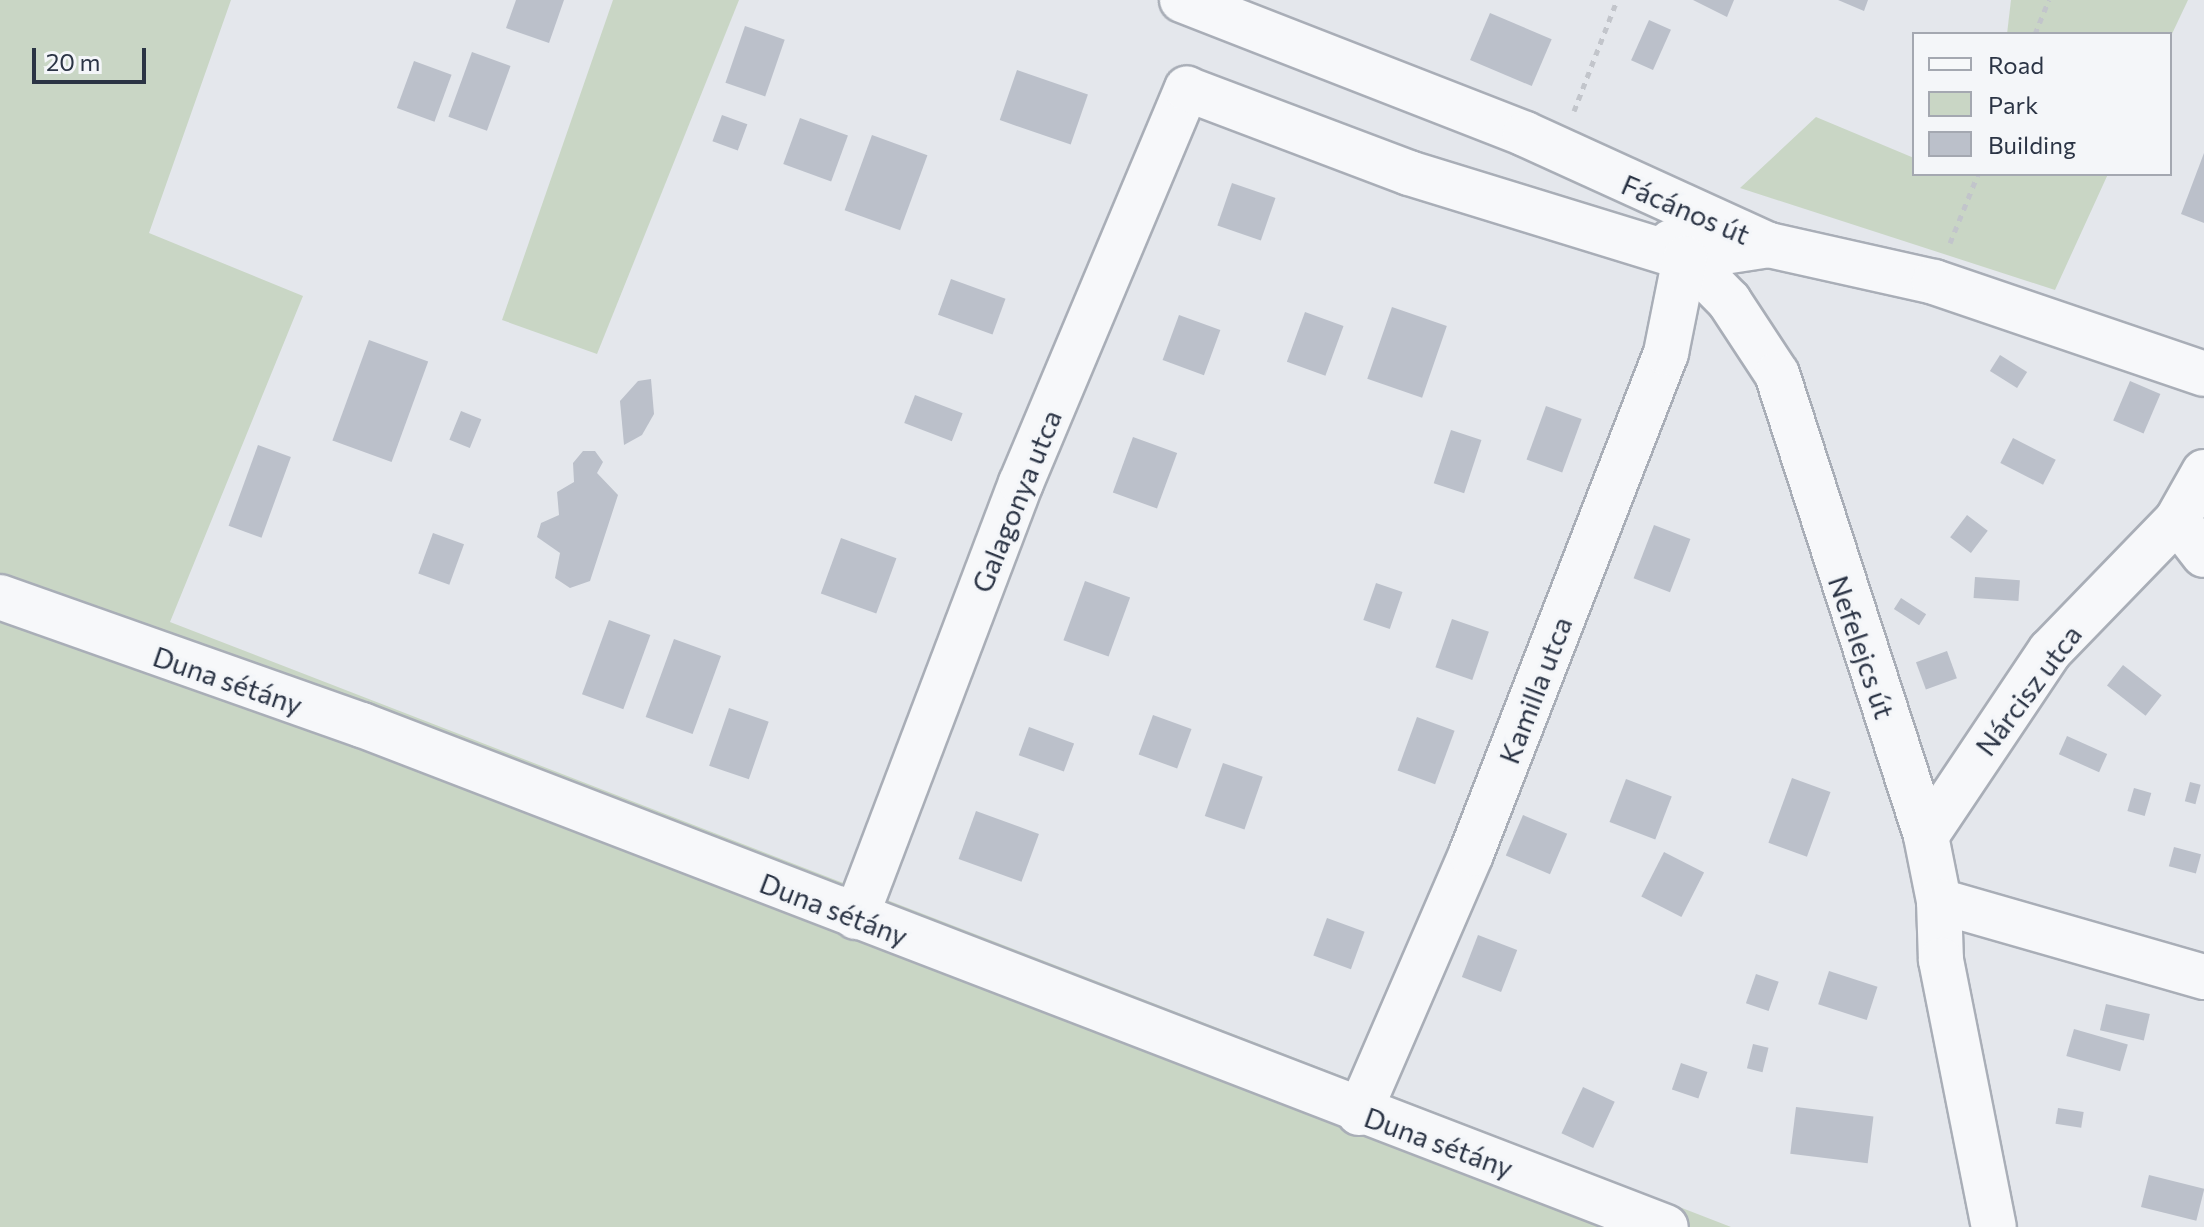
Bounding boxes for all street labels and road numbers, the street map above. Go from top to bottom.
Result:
street label: Fácános út [1617,167,1755,251]
street label: Galagonya utca [964,405,1068,597]
street label: Nefelejcs út [1822,571,1902,723]
street label: Kamilla utca [1492,612,1578,768]
street label: Nárcisz utca [1968,618,2088,762]
street label: Duna sétány [149,639,307,721]
street label: Duna sétány [755,865,913,953]
street label: Duna sétány [1360,1100,1518,1184]

